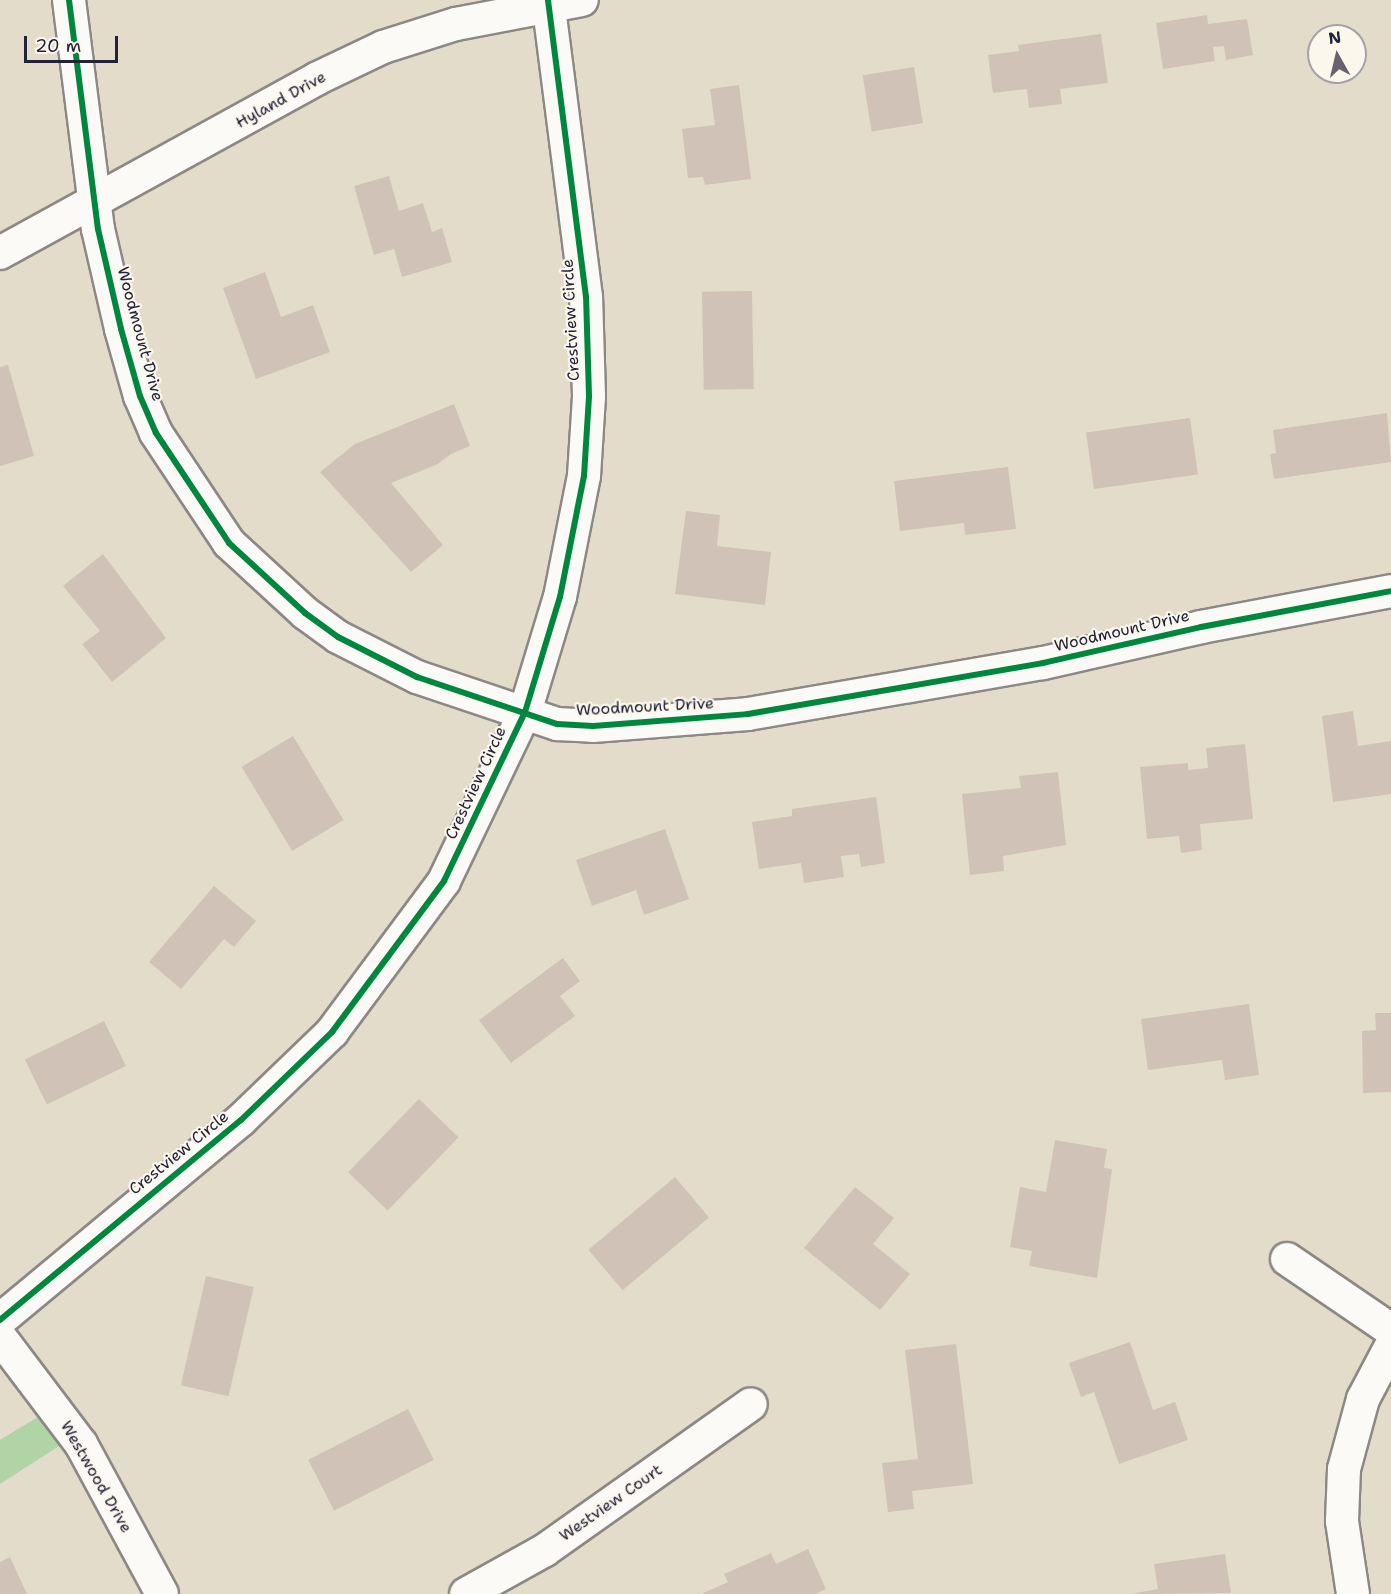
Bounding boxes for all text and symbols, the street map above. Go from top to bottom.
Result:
scale bar [27,24,122,62]
north arrow [1307,24,1367,84]
text: N [1327,26,1342,49]
text: 20 m [35,34,81,58]
street label: Hyland Drive [233,67,329,133]
street label: Crestview Circle [558,258,584,382]
street label: Woodmount Drive [113,265,167,403]
street label: Woodmount Drive [1053,606,1191,656]
street label: Woodmount Drive [576,694,714,720]
street label: Crestview Circle [441,724,511,842]
street label: Crestview Circle [125,1107,233,1199]
street label: Westwood Drive [56,1418,136,1536]
street label: Westview Court [556,1460,666,1546]

